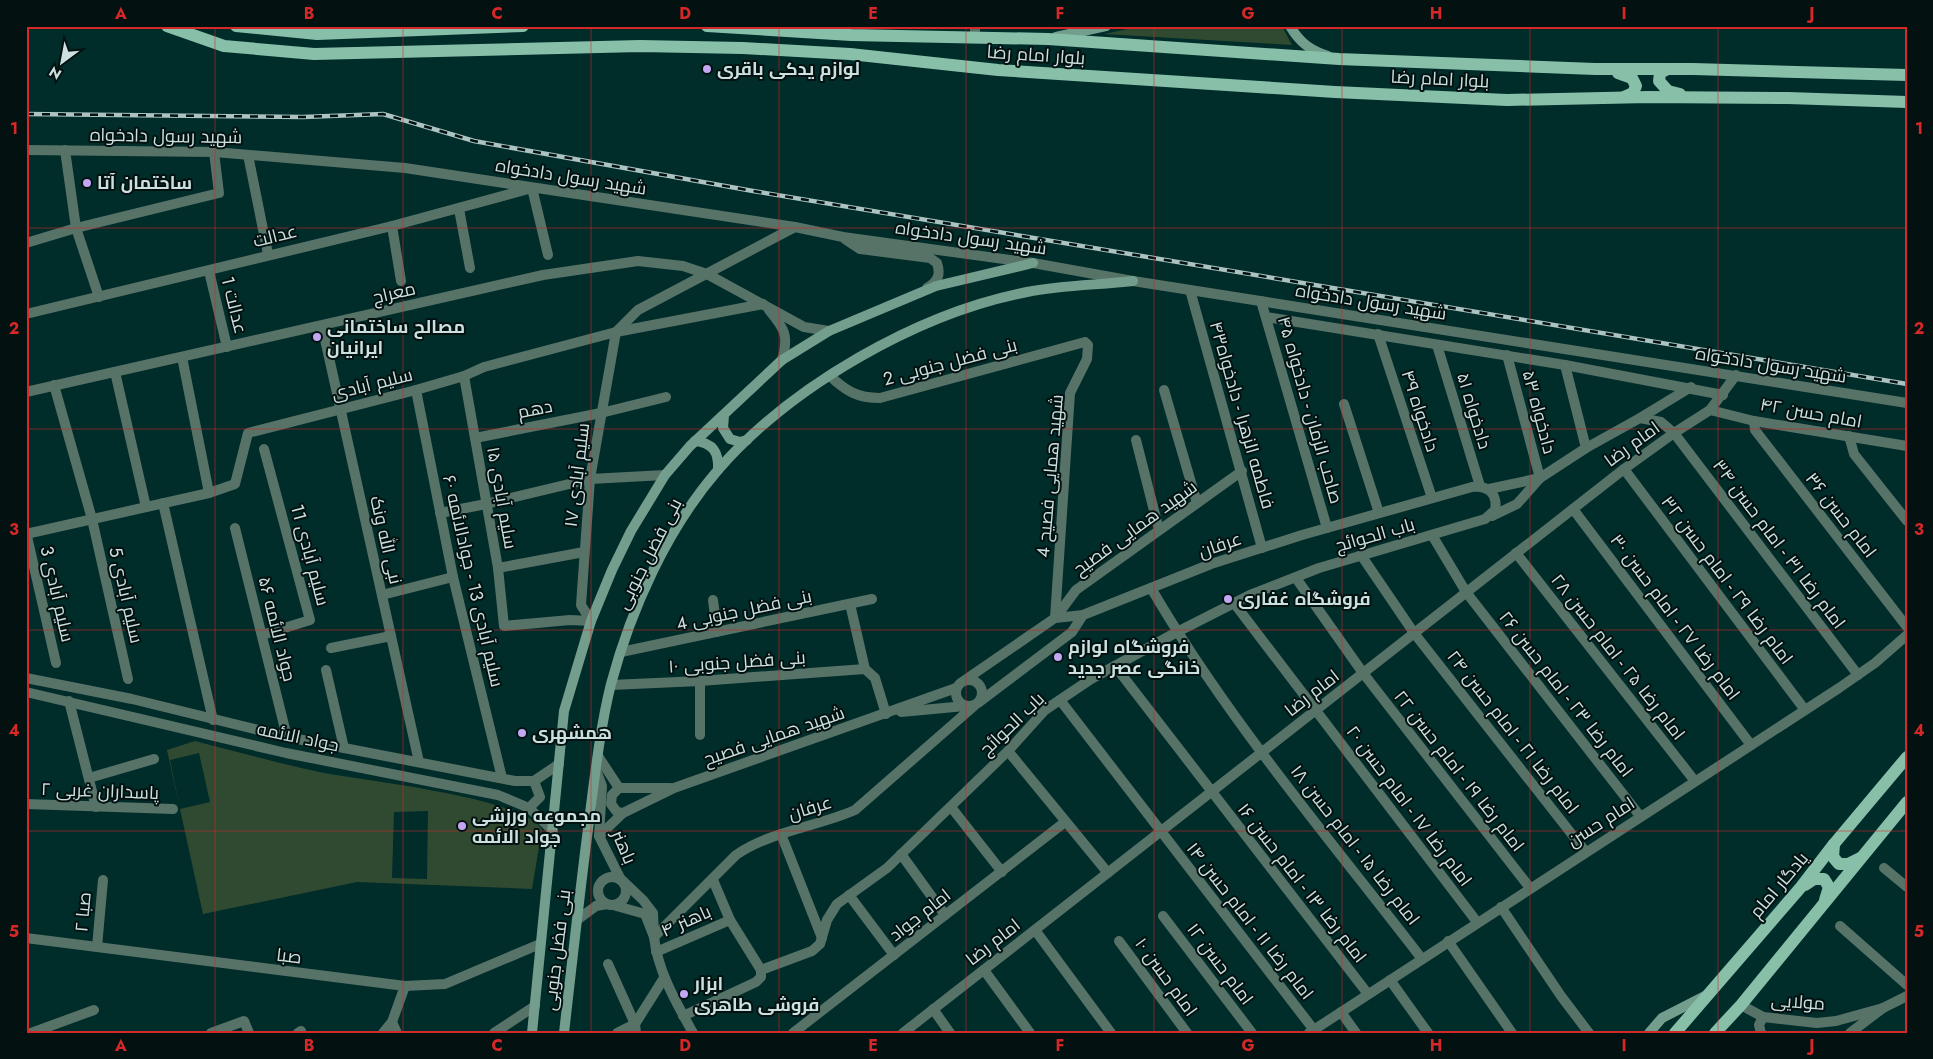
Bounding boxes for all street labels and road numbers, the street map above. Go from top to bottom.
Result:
street label: بلوار امام رضا [986,39,1086,71]
street label: بلوار امام رضا [1390,63,1490,95]
street label: شهید رسول دادخواه [90,122,242,150]
street label: شهید رسول دادخواه [494,152,648,202]
street label: شهید رسول دادخواه [894,215,1048,261]
street label: عدالت [250,218,300,254]
street label: عدالت 1 [214,274,254,336]
street label: معراج [370,275,418,311]
street label: شهید رسول دادخواه [1294,277,1448,327]
street label: صاحب الزمان - دادخواه ۴۵ [1271,313,1349,507]
street label: فاطمه الزهرا - دادخواه۴۳ [1203,318,1281,512]
street label: بنی فضل جنوبی 2 [880,332,1020,392]
street label: شهید رسول دادخواه [1694,340,1848,390]
street label: سلیم آبادی [329,361,415,407]
street label: دادخواه ۴۹ [1395,367,1445,455]
street label: دادخواه ۵۳ [1515,367,1563,457]
street label: دادخواه ۵۱ [1450,370,1498,452]
street label: امام حسن ۴۲ [1758,391,1864,435]
street label: دهم [515,393,555,425]
street label: شهید همایی فصیح 4 [1030,393,1070,559]
street label: امام رضا [1599,415,1665,473]
street label: سلیم آبادی ۱۷ [558,421,596,529]
street label: سلیم آبادی ۱۵ [480,445,524,551]
street label: امام رضا ۳۱ - امام حسن ۳۴ [1706,454,1852,634]
street label: امام حسن ۳۶ [1799,467,1883,563]
street label: سلیم آبادی 13 - جوادالائمه ۶۰ [436,472,510,690]
street label: شهید همایی فصیح [1068,474,1202,582]
street label: امام رضا ۲۹ - امام حسن ۳۲ [1655,490,1799,670]
street label: نبی الله ونک [363,493,409,587]
street label: بنی فضل جنوبی [610,494,688,614]
street label: سلیم آبادی 11 [284,501,336,609]
street label: باب الحوائج [1332,511,1418,559]
street label: عرفان [1195,525,1245,565]
street label: امام رضا ۲۷ - امام حسن ۳۰ [1604,528,1746,706]
street label: سلیم آبادی 3 [33,543,81,645]
street label: سلیم آبادی 5 [102,544,150,646]
street label: امام رضا ۲۵ - امام حسن ۲۸ [1545,568,1691,746]
street label: جواد الائمه ۵۶ [251,574,303,684]
street label: بنی فضل جنوبی 4 [674,583,814,637]
street label: امام رضا ۲۳ - امام حسن ۲۶ [1493,605,1639,783]
street label: بنی فضل جنوبی ۱۰ [667,644,807,680]
street label: امام رضا ۲۱ - امام حسن ۲۴ [1441,645,1585,819]
street label: امام رضا [1279,663,1345,723]
street label: امام رضا ۱۹ - امام حسن ۲۲ [1388,685,1530,857]
street label: باب الحوائج [974,686,1050,762]
street label: شهید همایی فصیح [700,700,848,772]
street label: جواد الائمه [255,716,341,758]
street label: امام رضا ۱۷ - امام حسن ۲۰ [1340,720,1478,892]
street label: امام رضا ۱۵ - امام حسن ۱۸ [1284,759,1426,931]
street label: پاسداران غربی ۲ [41,776,160,806]
street label: عرفان [785,789,835,827]
street label: امام حسن [1562,790,1640,854]
street label: امام رضا ۱۳ - امام حسن ۱۶ [1231,798,1373,968]
street label: باهنر [605,825,643,868]
street label: امام رضا ۱۱ - امام حسن ۱۴ [1180,837,1320,1005]
street label: یادگار امام [1744,846,1815,924]
street label: امام جواد [884,882,956,948]
street label: بنی فضل جنوبی [537,888,577,1012]
street label: صبا ۲ [68,891,98,933]
street label: باهنر ۴ [657,898,715,944]
street label: امام رضا [960,912,1026,972]
street label: امام حسن ۱۲ [1181,918,1259,1010]
street label: امام حسن ۱۰ [1129,932,1203,1022]
street label: صبا [275,942,303,970]
street label: مولایی [1770,987,1826,1017]

